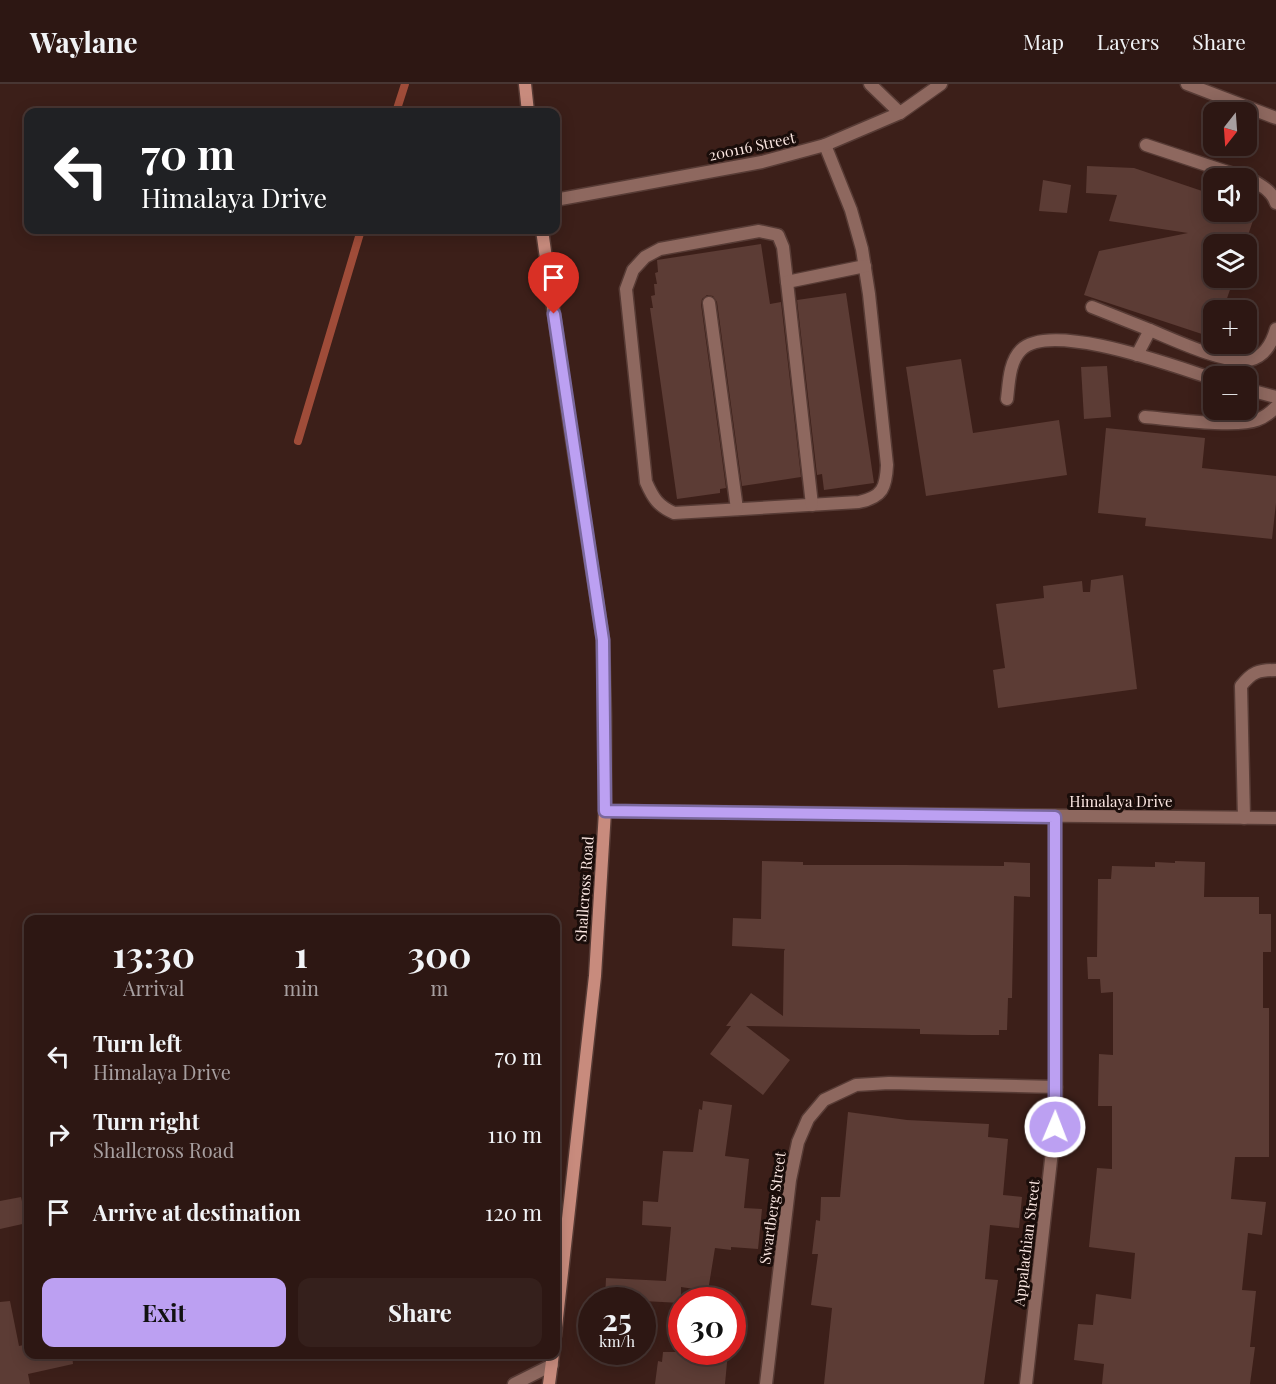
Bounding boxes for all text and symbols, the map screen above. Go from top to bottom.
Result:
text: Waylane [30,23,138,60]
text: Map [1023,27,1064,55]
text: Layers [1097,27,1159,55]
text: Share [1192,27,1246,55]
north arrow [1203,102,1257,156]
map controls [1203,102,1257,420]
text: 70 m [141,125,235,181]
street label: 200116 Street [707,127,798,165]
icon: left [42,132,120,210]
button: sound [1203,168,1257,222]
text: Himalaya Drive [141,179,327,215]
button: layers [1203,234,1257,288]
pin [528,252,579,314]
icon: arrive [537,261,570,294]
button: + [1203,300,1257,354]
button: − [1203,366,1257,420]
street label: Himalaya Drive [1069,791,1173,811]
street label: Shallcross Road [570,835,598,942]
text: 13:30 [113,929,195,977]
text: 1 [294,929,308,977]
text: 300 [407,929,471,977]
text: Arrival [123,974,184,1001]
text: min [283,974,319,1001]
text: m [431,974,448,1001]
text: Turn left [93,1028,182,1058]
icon: left [42,1040,75,1073]
text: 70 m [495,1041,542,1071]
text: Himalaya Drive [93,1058,231,1085]
position arrow [1023,1095,1087,1159]
text: Turn right [93,1106,199,1136]
icon: right [42,1118,75,1151]
text: 110 m [488,1119,542,1149]
text: Shallcross Road [93,1136,234,1163]
street label: Swartberg Street [754,1150,790,1266]
street label: Appalachian Street [1008,1178,1044,1308]
icon: arrive [42,1196,75,1229]
text: Arrive at destination [93,1197,301,1227]
text: 120 m [485,1197,542,1227]
button: Exit [42,1278,286,1347]
button: Share [298,1278,542,1347]
speed limit sign: 30 [668,1287,746,1365]
text: 25 [602,1299,632,1339]
text: km/h [599,1331,635,1351]

